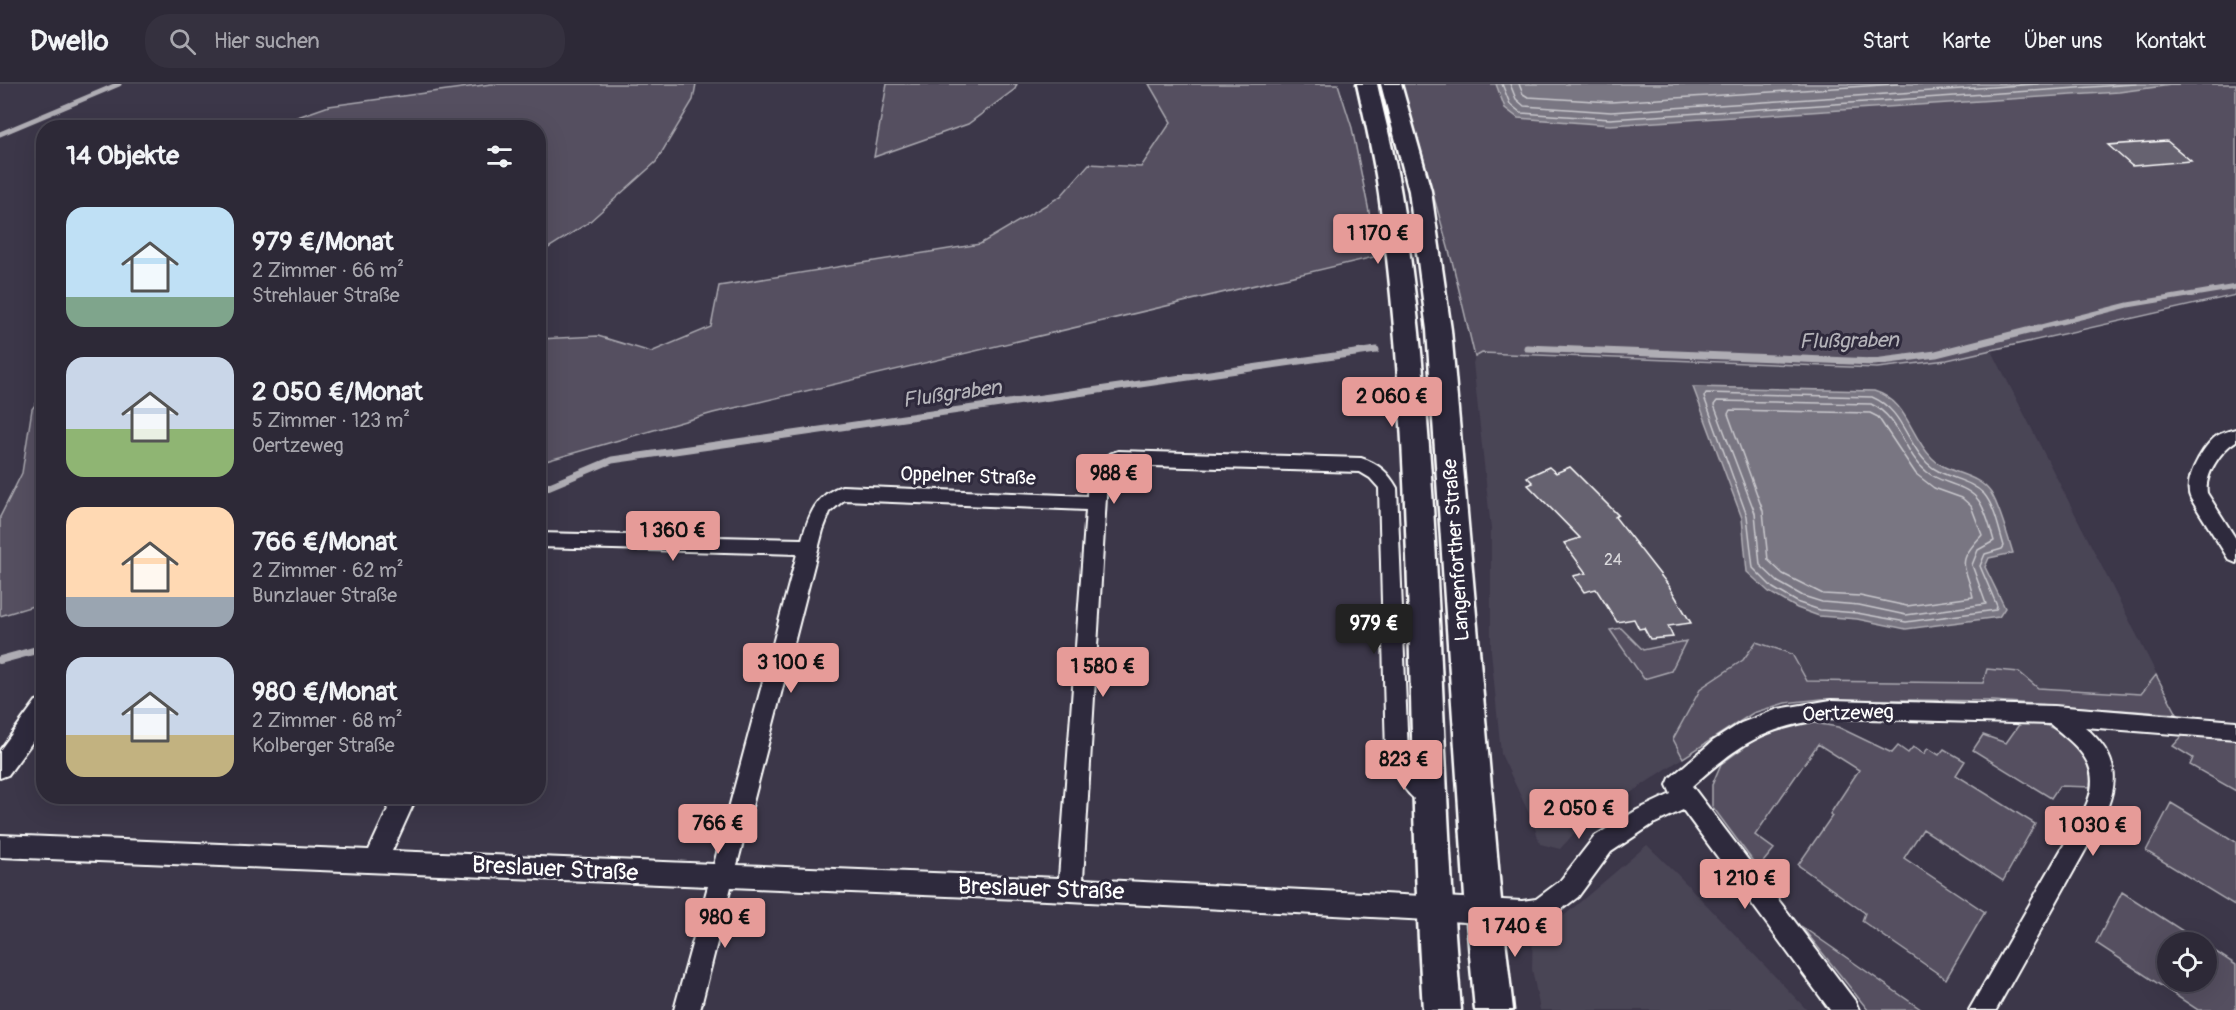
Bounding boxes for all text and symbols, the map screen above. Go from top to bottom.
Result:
search box [145,14,565,68]
text: Dwello [30,24,109,59]
icon: search [166,25,199,58]
text: Hier suchen [214,27,320,55]
text: Start [1863,28,1909,55]
text: Karte [1942,28,1991,55]
text: Über uns [2024,28,2102,55]
text: Kontakt [2135,28,2206,55]
text: 14 Objekte [66,140,179,172]
icon: filters [483,140,516,173]
pin: 1 170 € [1323,214,1433,265]
text: 1 170 € [1347,221,1409,246]
text: 979 €/Monat [252,226,394,258]
icon: home [114,231,186,303]
text: 2 Zimmer · 66 m² [252,258,404,283]
text: Strehlauer Straße [252,283,400,308]
water label: Flußgraben [1799,327,1900,355]
water label: Flußgraben [901,374,1004,414]
text: 2 050 €/Monat [252,376,423,408]
pin: 2 060 € [1337,377,1447,428]
icon: home [114,381,186,453]
text: 2 060 € [1356,384,1428,409]
text: 5 Zimmer · 123 m² [252,408,410,433]
text: Oertzeweg [252,433,343,458]
pin: 988 € [1072,454,1156,505]
street label: Langenforther Straße [1437,458,1475,642]
street label: Oppelner Straße [900,461,1036,491]
text: 988 € [1090,461,1138,486]
pin: 1 360 € [618,511,728,562]
text: 1 360 € [640,518,706,543]
text: 766 €/Monat [252,526,397,558]
icon: home [114,531,186,603]
house number: 24 [1604,550,1622,570]
text: 2 Zimmer · 62 m² [252,558,404,583]
text: Bunzlauer Straße [252,583,397,608]
pin: 979 € [1332,604,1416,655]
text: 979 € [1350,611,1398,636]
pin: 3 100 € [736,643,846,694]
pin: 1 580 € [1048,647,1158,698]
text: 3 100 € [757,650,825,675]
text: 1 580 € [1071,654,1135,679]
text: 980 €/Monat [252,676,397,708]
icon: home [114,681,186,753]
street label: Oertzeweg [1802,699,1894,727]
text: 2 Zimmer · 68 m² [252,708,403,733]
text: Kolberger Straße [252,733,395,758]
pin: 823 € [1362,740,1446,791]
text: 823 € [1379,747,1429,772]
pin: 2 050 € [1524,789,1634,840]
text: 2 050 € [1543,796,1615,821]
pin: 766 € [676,804,760,855]
pin: 1 030 € [2038,806,2148,857]
text: 766 € [692,811,744,836]
text: 1 030 € [2059,813,2127,838]
street label: Breslauer Straße [471,850,639,888]
pin: 1 210 € [1690,859,1800,910]
text: 1 210 € [1714,866,1776,891]
street label: Breslauer Straße [957,872,1125,906]
pin: 980 € [683,898,767,949]
text: 980 € [699,905,751,930]
pin: 1 740 € [1460,907,1570,958]
text: 1 740 € [1482,914,1548,939]
map controls [2157,932,2217,992]
button: locate [2157,932,2217,992]

